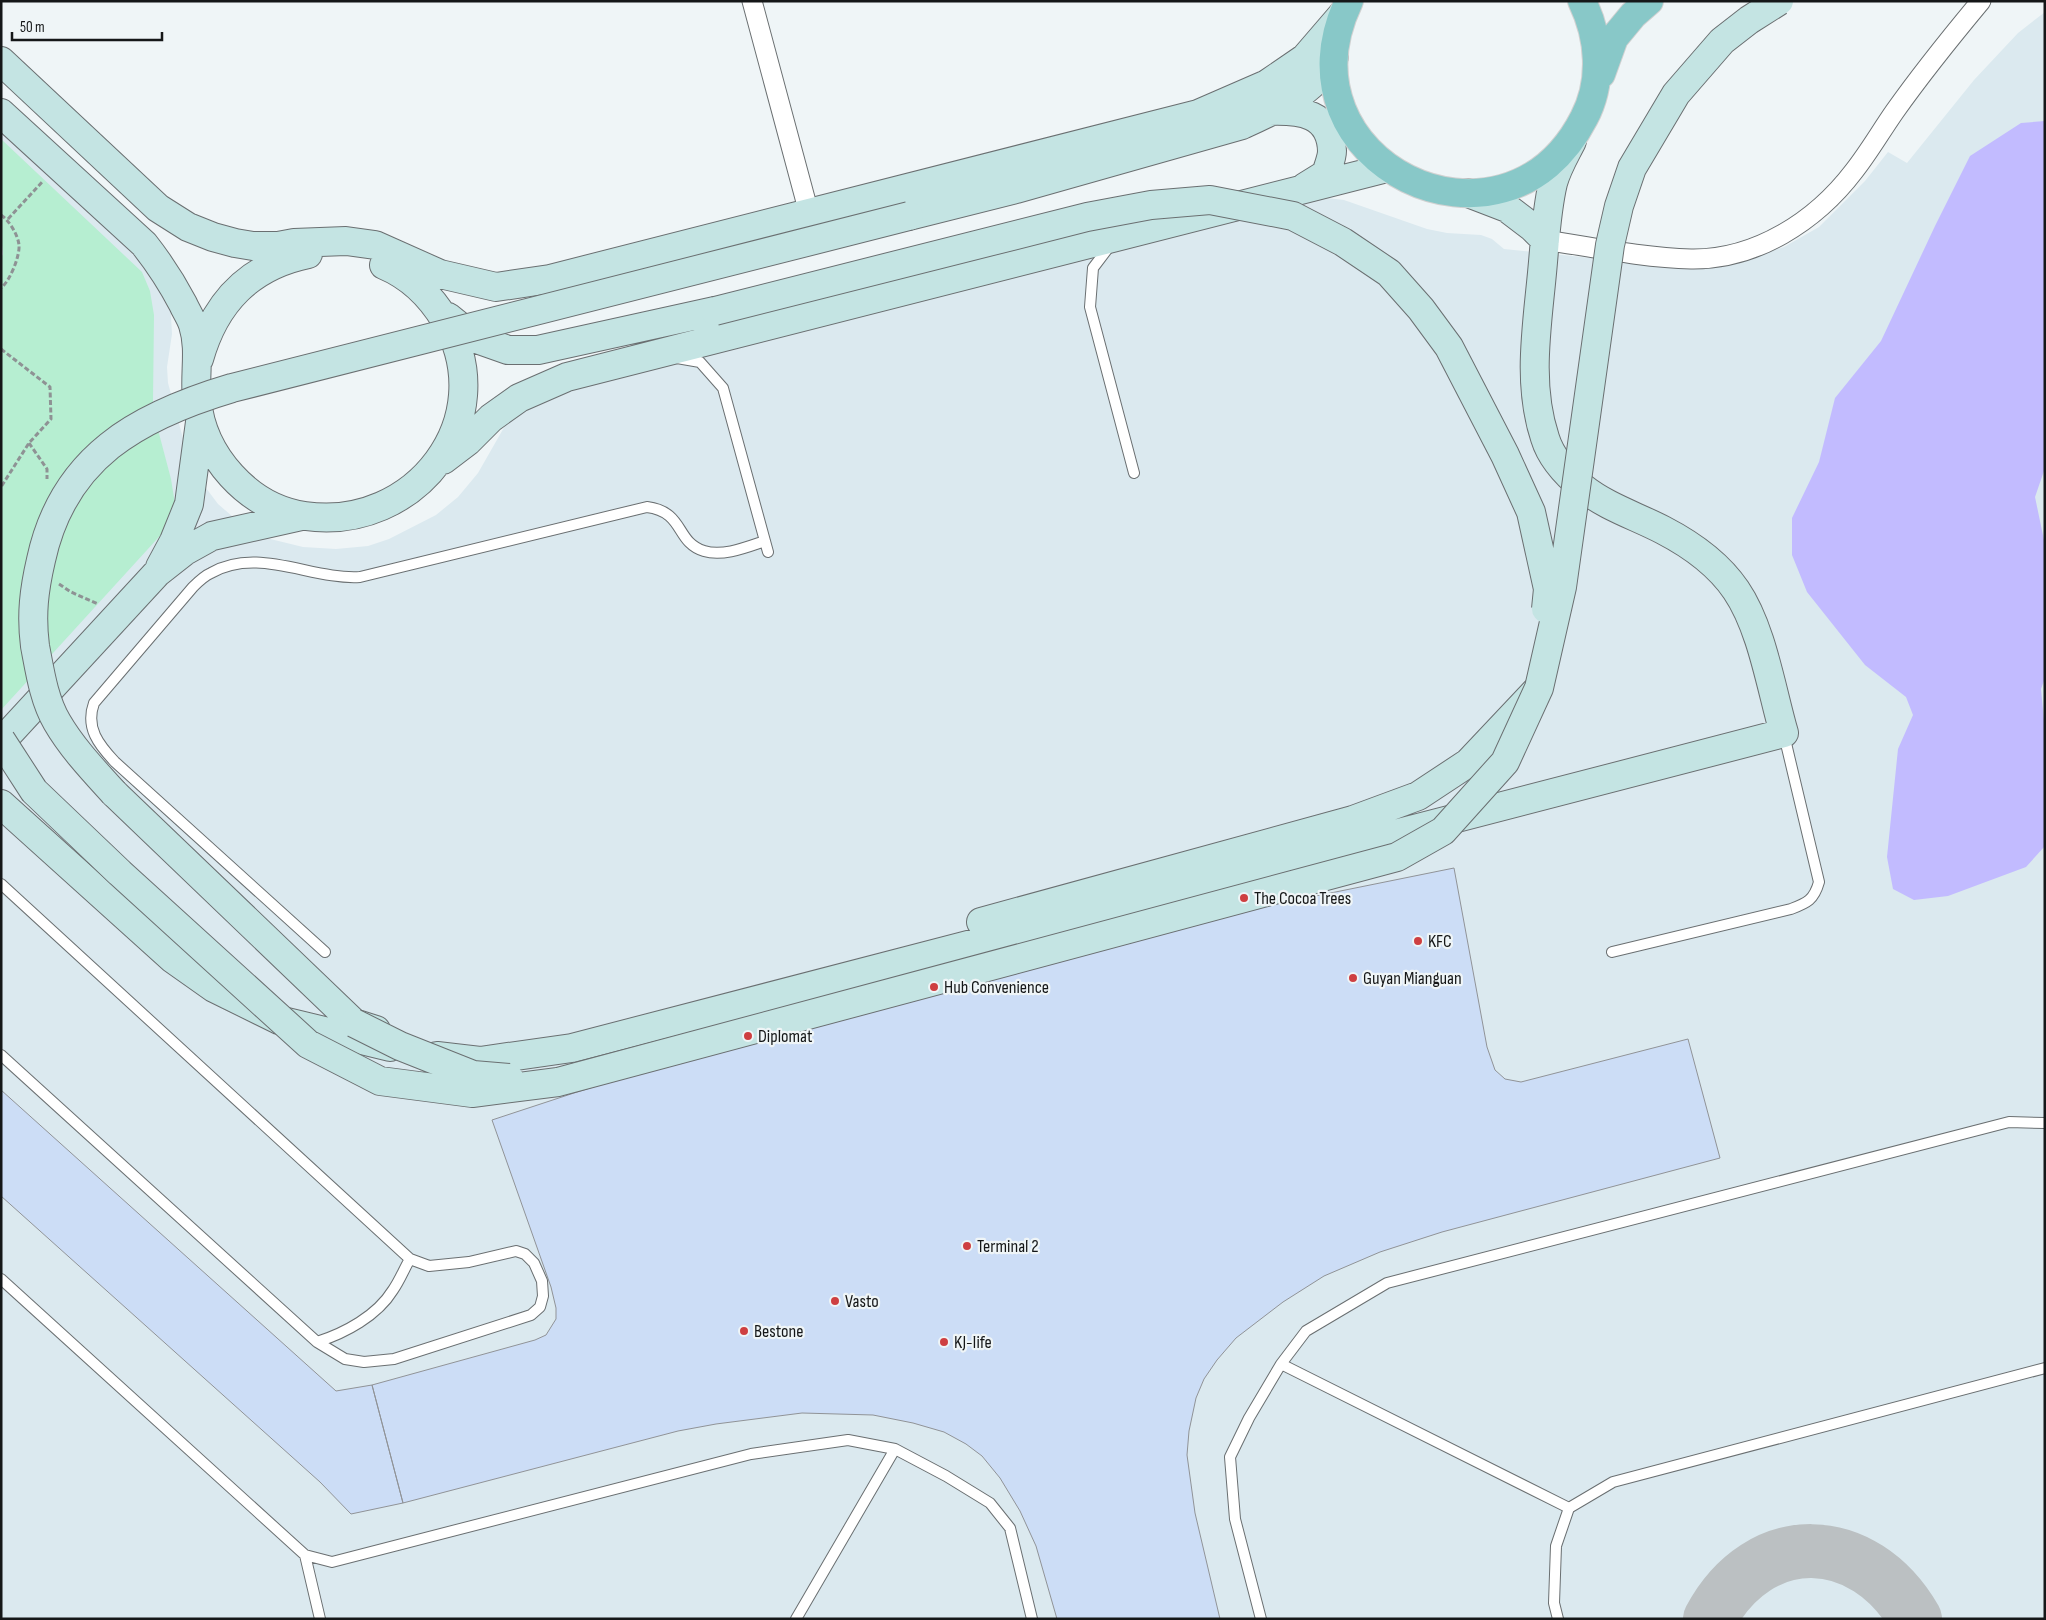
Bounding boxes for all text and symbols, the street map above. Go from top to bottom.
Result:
scale bar [12,10,162,42]
text: 50 m [20,18,45,37]
place label: The Cocoa Trees [1254,888,1351,909]
marker: The Cocoa Trees [1238,892,1250,904]
place label: KFC [1428,931,1452,952]
marker: KFC [1412,935,1424,947]
place label: Guyan Mianguan [1363,968,1462,989]
marker: Guyan Mianguan [1347,972,1359,984]
place label: Hub Convenience [944,977,1049,998]
marker: Hub Convenience [928,981,940,993]
place label: Diplomat [758,1026,813,1047]
marker: Diplomat [742,1030,754,1042]
place label: Terminal 2 [977,1236,1039,1257]
marker: Terminal 2 [961,1240,973,1252]
place label: Vasto [845,1291,879,1312]
marker: Vasto [829,1295,841,1307]
place label: Bestone [754,1321,803,1342]
marker: Bestone [738,1325,750,1337]
place label: KJ-life [954,1332,992,1353]
marker: KJ-life [938,1336,950,1348]

